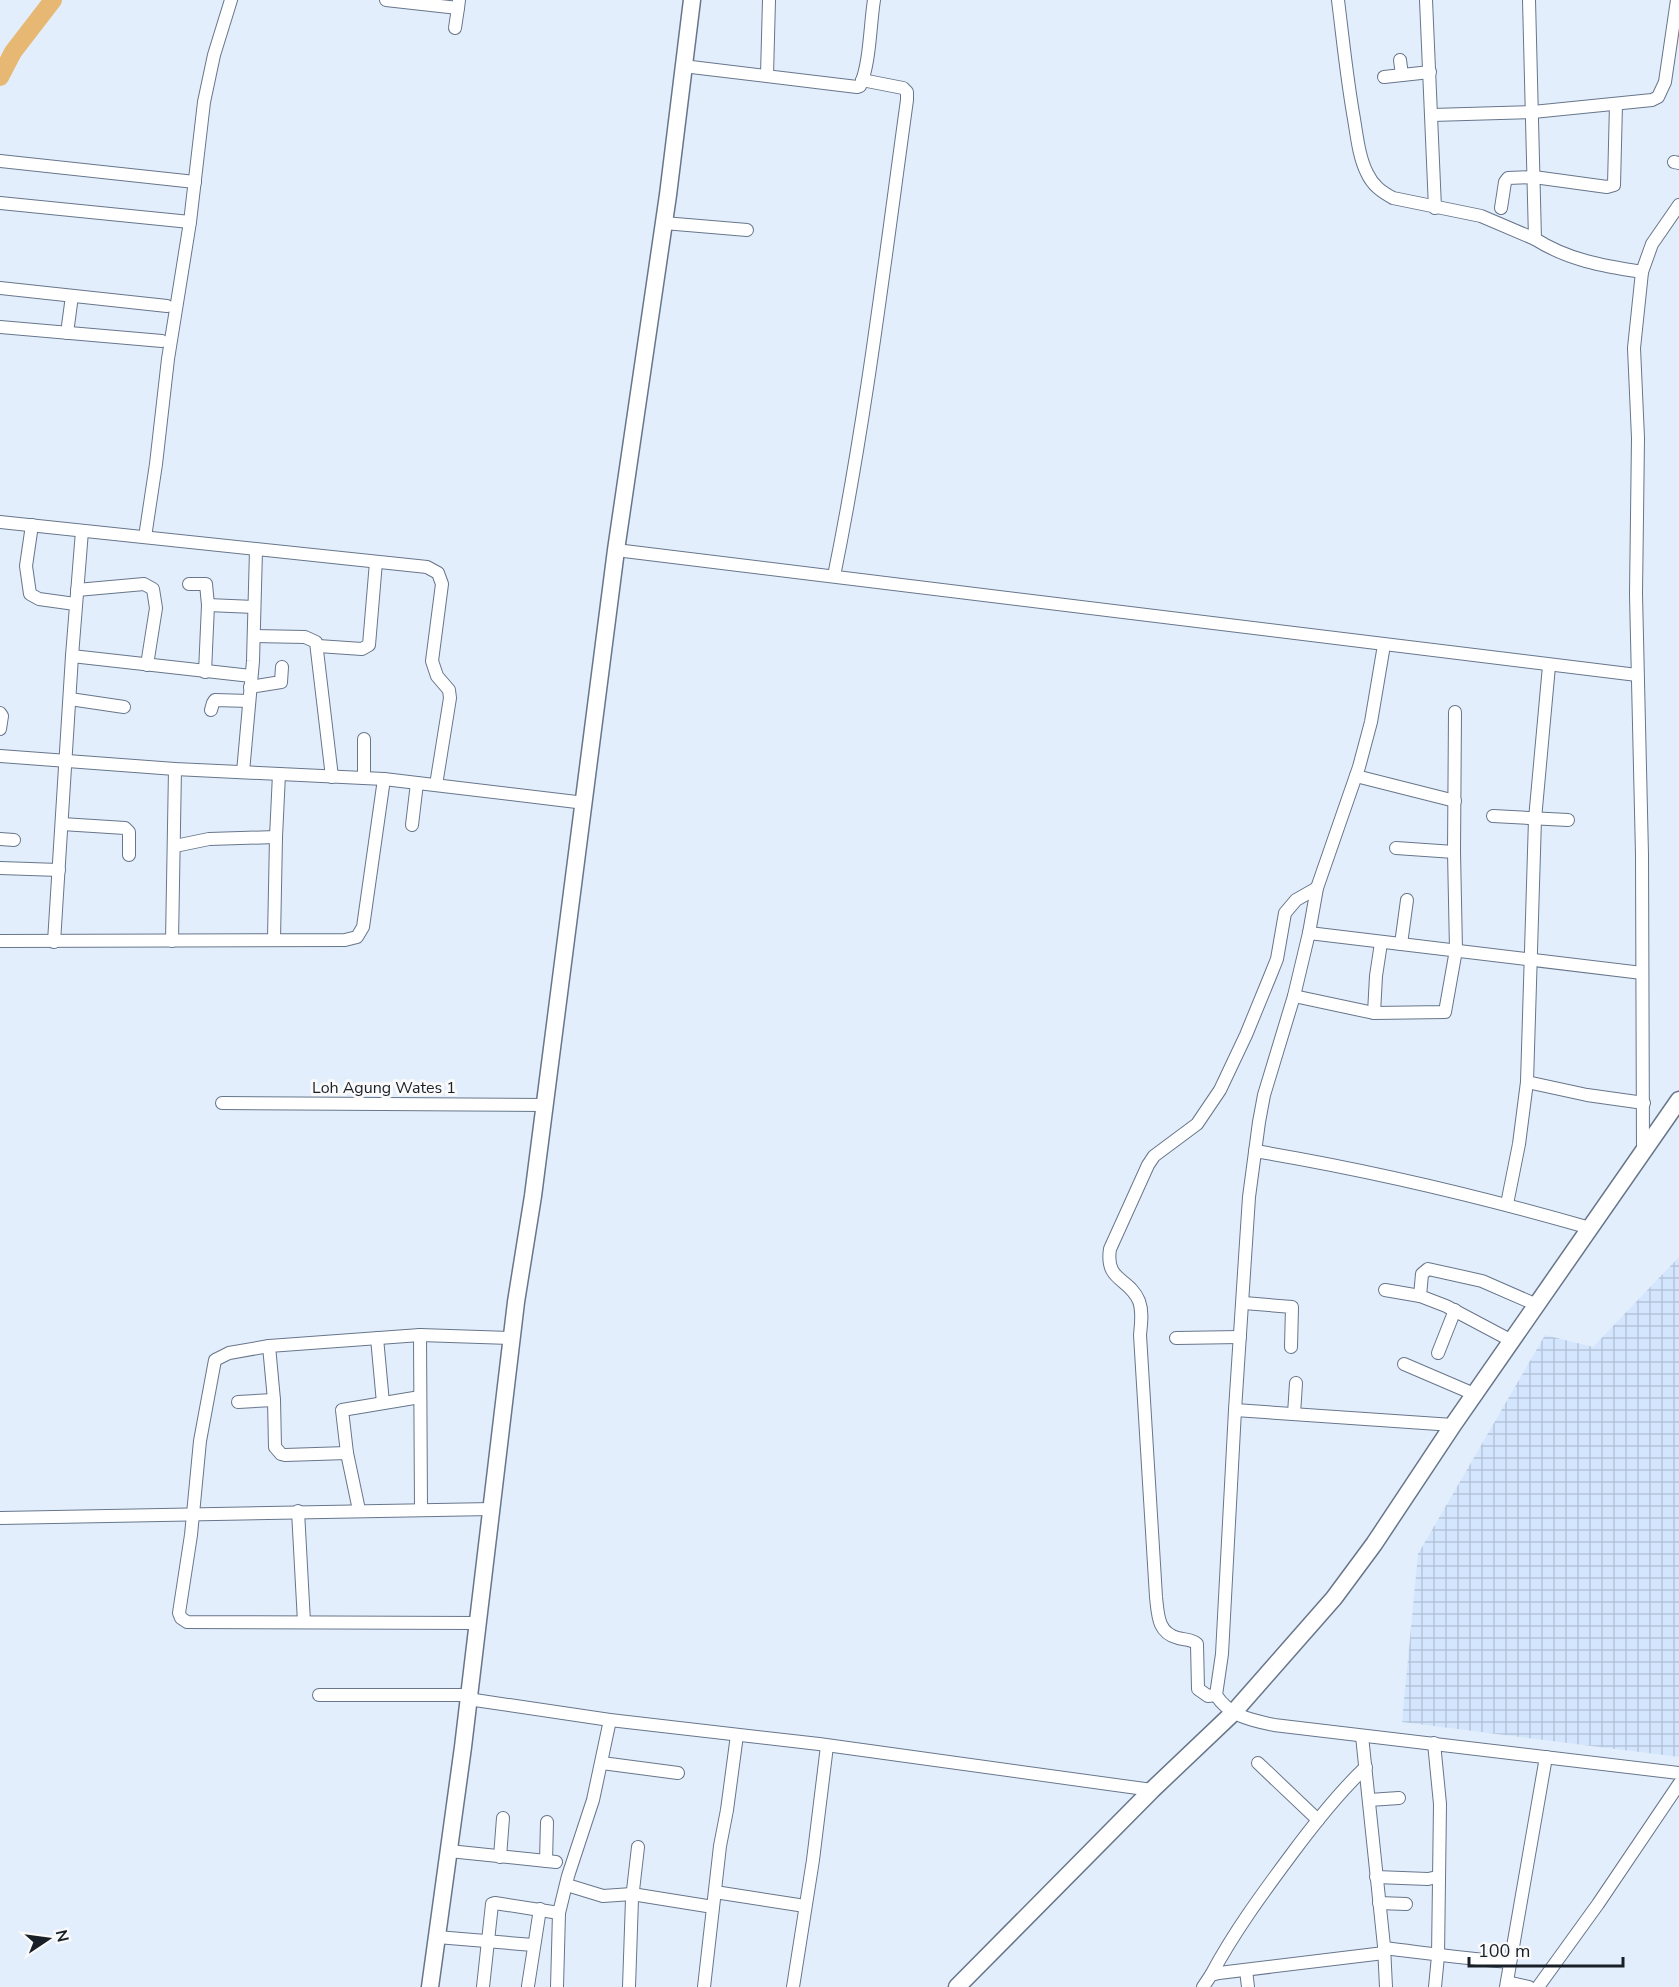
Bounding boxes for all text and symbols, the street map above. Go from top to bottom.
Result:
street label: Loh Agung Wates 1 [312,1077,456,1099]
north arrow [18,1909,78,1969]
text: N [50,1928,74,1944]
scale bar [1469,1930,1624,1968]
text: 100 m [1478,1939,1530,1963]

